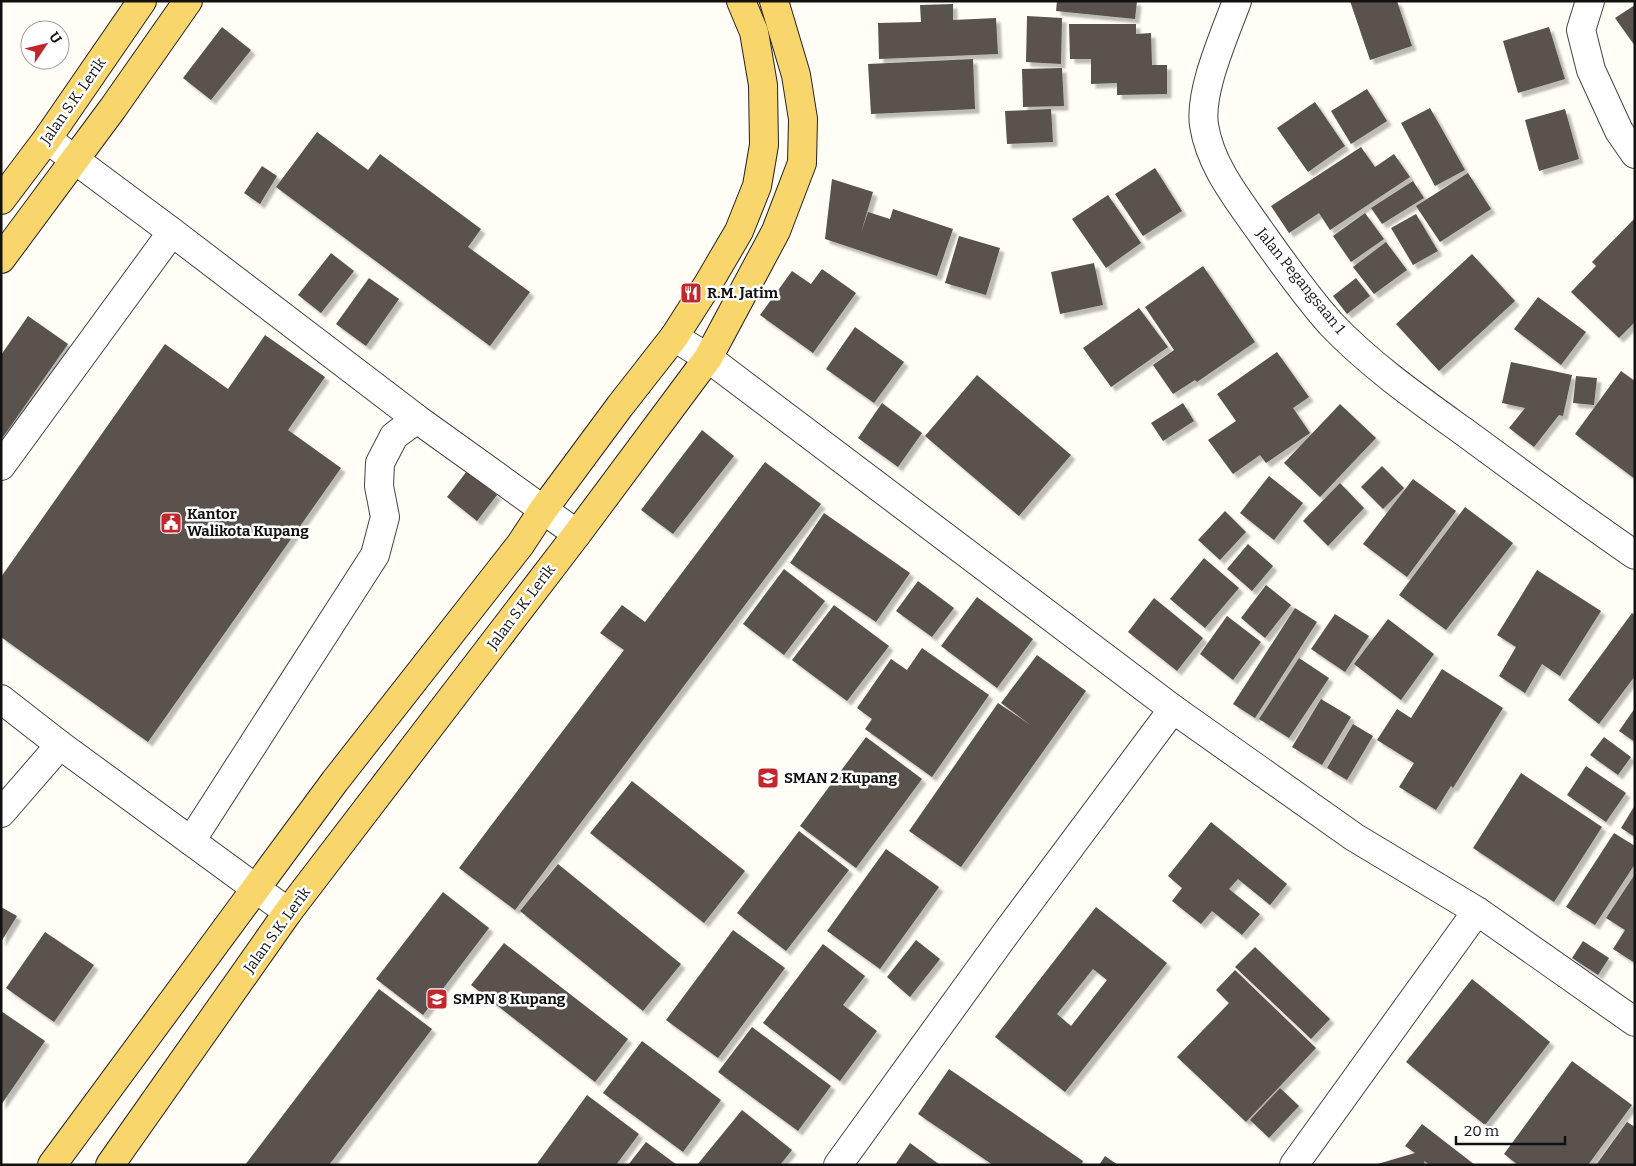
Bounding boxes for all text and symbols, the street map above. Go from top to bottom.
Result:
north arrow [20,20,70,70]
text: U [45,29,66,47]
street label: Jalan S.K. Lerik [36,54,110,149]
street label: Jalan Pegangsaan 1 [1252,224,1349,338]
restaurant icon: R.M. Jatim [679,281,703,305]
place label: R.M. Jatim [707,284,779,302]
place label: Kantor Walikota Kupang [187,505,309,540]
public building icon: Kantor Walikota Kupang [159,511,183,535]
street label: Jalan S.K. Lerik [483,561,559,654]
school or university icon: SMAN 2 Kupang [756,766,780,790]
place label: SMAN 2 Kupang [784,769,897,787]
street label: Jalan S.K. Lerik [239,883,314,977]
school or university icon: SMPN 8 Kupang [425,987,449,1011]
place label: SMPN 8 Kupang [453,990,566,1008]
scale bar [1456,1114,1565,1146]
text: 20 m [1464,1122,1500,1140]

